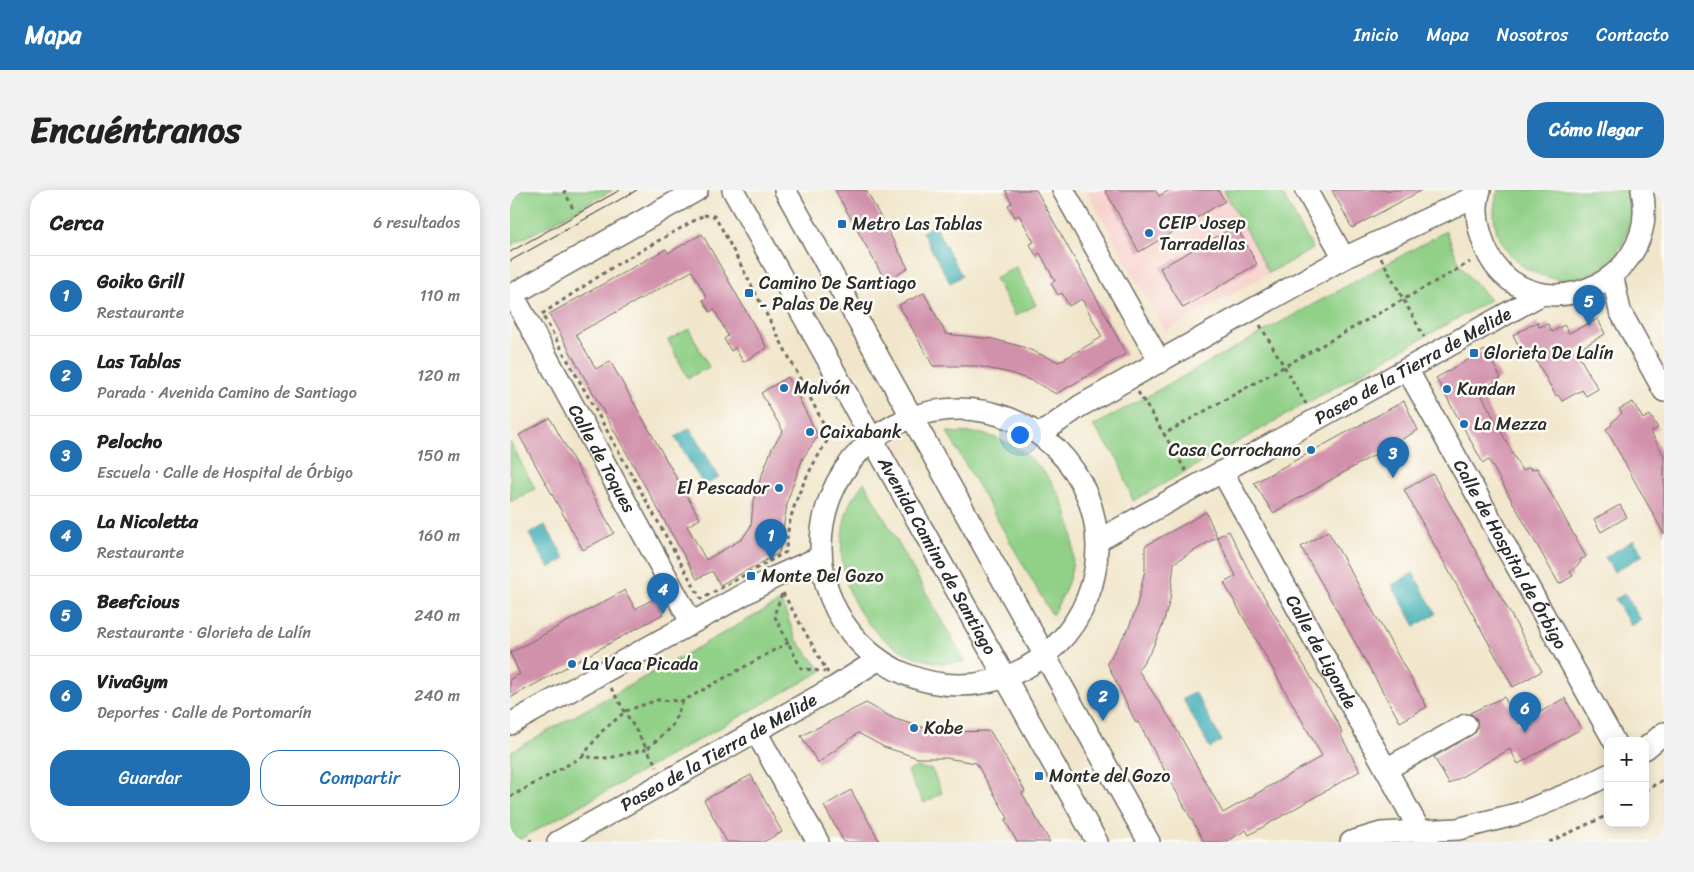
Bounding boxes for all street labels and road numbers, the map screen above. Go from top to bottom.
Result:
street label: Paseo de la Tierra de Melide [1308,298,1518,433]
street label: Calle de Toques [559,398,645,519]
street label: Avenida Camino de Santiago [868,450,1006,661]
street label: Calle de Hospital de Órbigo [1444,453,1576,655]
street label: Calle de Ligonde [1277,588,1366,715]
street label: Paseo de la Tierra de Melide [614,684,823,820]

